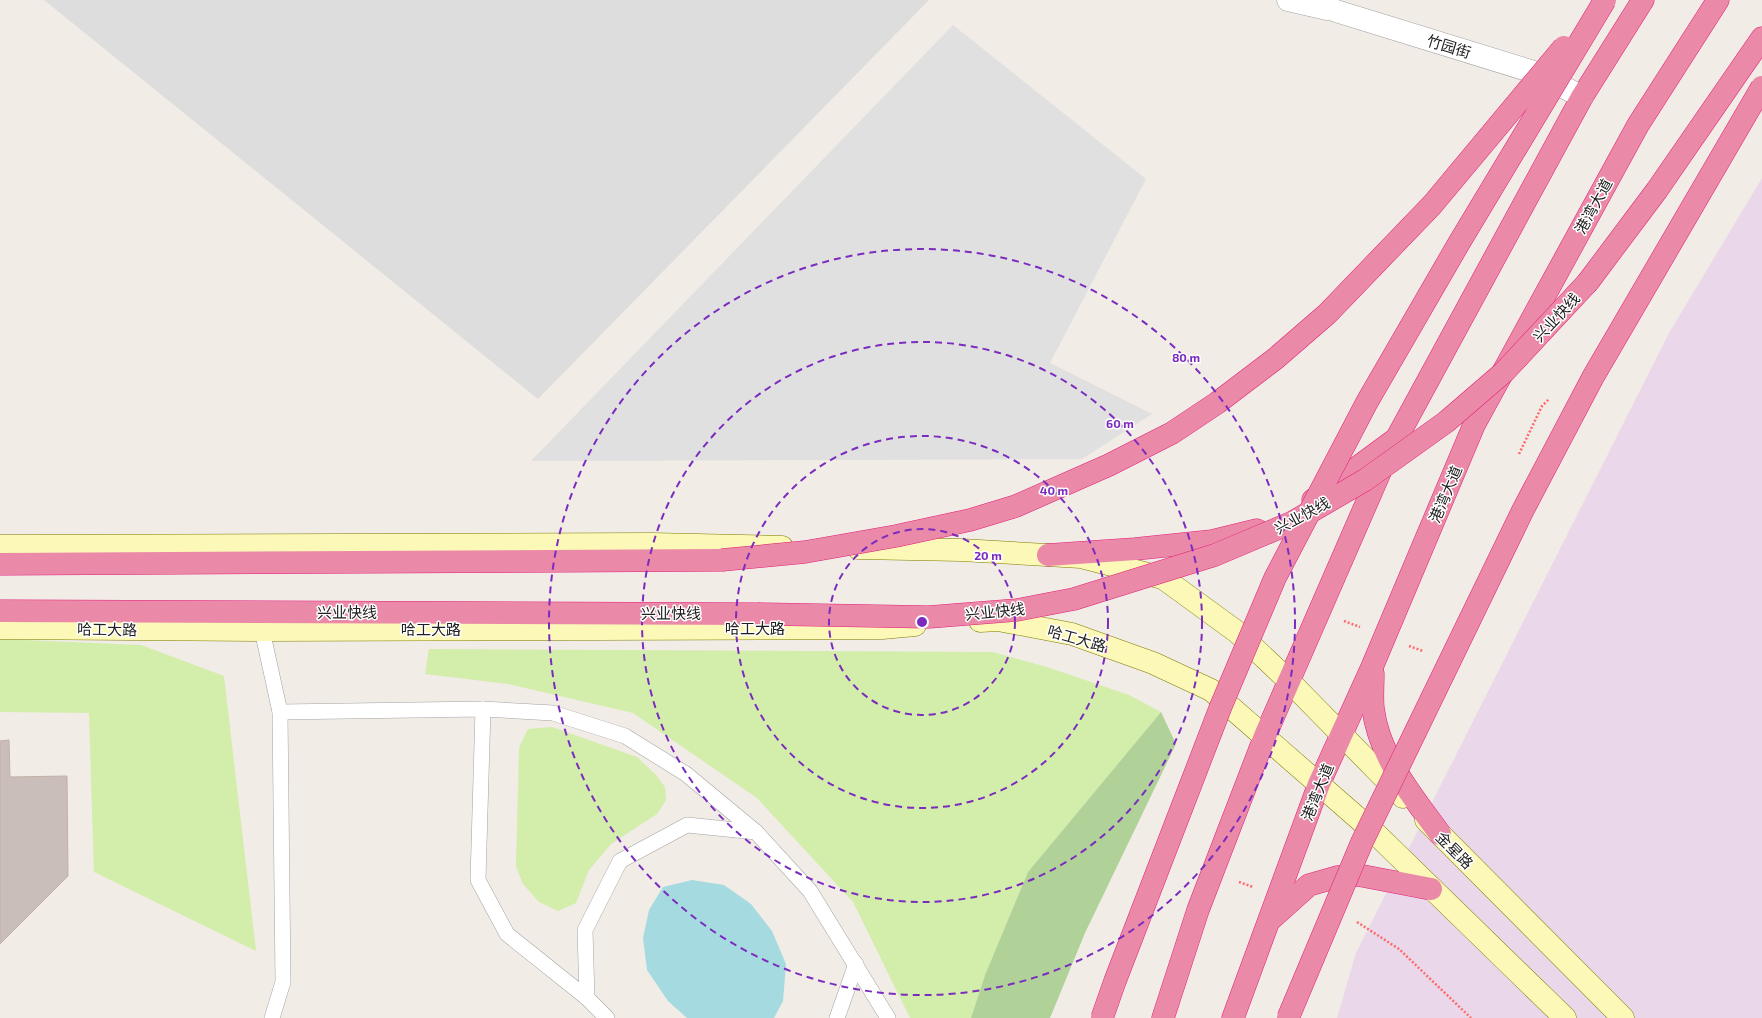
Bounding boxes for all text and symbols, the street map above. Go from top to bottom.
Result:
street label: 竹园街 [1425,31,1473,61]
street label: 港湾大道 [1571,175,1615,237]
street label: 兴业快线 [1529,289,1583,345]
text: 80 m [1172,350,1200,364]
text: 60 m [1106,416,1134,430]
street label: 港湾大道 [1425,463,1465,525]
text: 40 m [1040,483,1068,497]
street label: 兴业快线 [1271,493,1333,537]
text: 20 m [974,548,1002,562]
street label: 兴业快线 [964,599,1026,623]
street label: 兴业快线 [317,603,377,621]
street label: 兴业快线 [641,604,701,622]
centre of rings [915,615,929,629]
street label: 哈工大路 [77,619,137,639]
street label: 哈工大路 [725,619,785,637]
street label: 哈工大路 [401,620,461,638]
street label: 哈工大路 [1046,621,1108,655]
street label: 港湾大道 [1297,761,1337,823]
street label: 金星路 [1433,828,1477,872]

